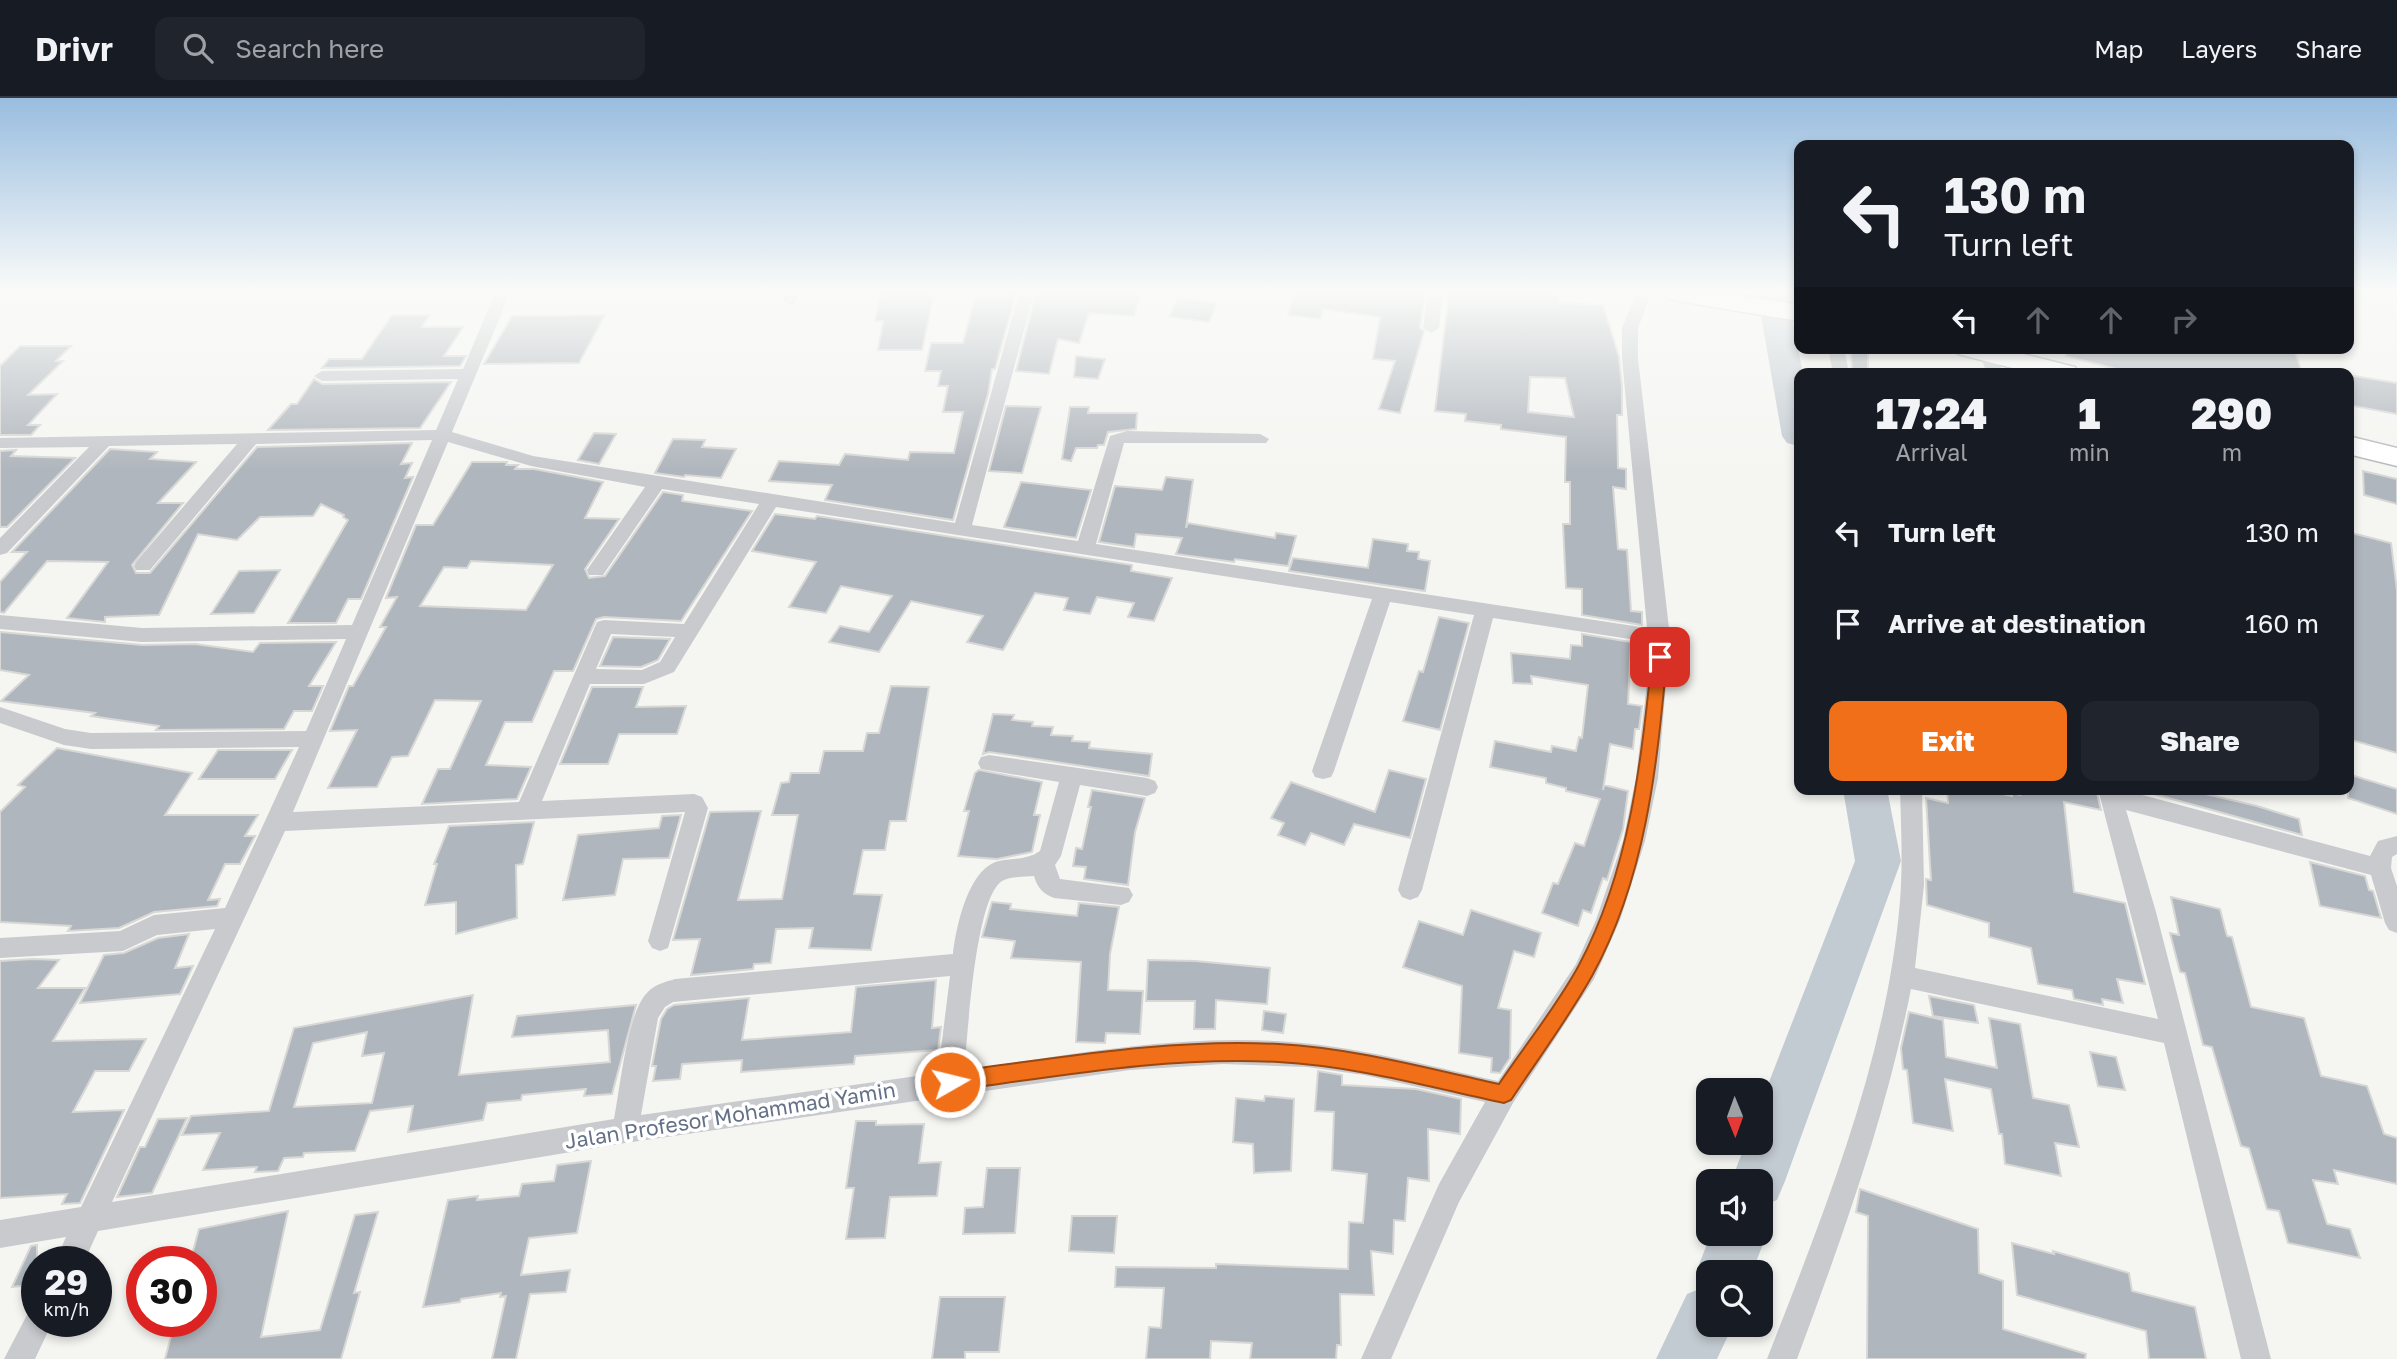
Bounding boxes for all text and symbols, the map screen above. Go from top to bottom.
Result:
search box [155,17,645,80]
text: Drivr [35,29,113,68]
icon: search [179,29,217,67]
text: Search here [235,33,384,64]
text: Map [2094,34,2143,63]
text: Layers [2181,34,2257,63]
text: Share [2295,34,2362,63]
text: 130 m [1944,165,2086,224]
icon: left [1829,168,1920,259]
text: Turn left [1944,225,2073,263]
icon: left [1946,301,1984,339]
icon: ahead [2019,301,2057,339]
icon: ahead [2092,301,2130,339]
icon: right [2165,301,2203,339]
text: 17:24 [1876,388,1987,438]
text: 1 [2078,388,2100,438]
text: 290 [2191,388,2272,438]
text: Arrival [1895,438,1968,466]
text: min [2069,438,2110,466]
text: m [2222,438,2242,466]
icon: left [1829,514,1867,552]
text: Turn left [1888,517,1996,548]
text: 130 m [2246,517,2319,548]
icon: arrive [1829,605,1867,643]
text: Arrive at destination [1888,608,2146,639]
text: 160 m [2245,608,2319,639]
pin [1630,627,1690,687]
icon: arrive [1641,638,1679,676]
button: Exit [1829,701,2067,781]
button: Share [2081,701,2319,781]
position arrow [913,1045,987,1119]
street label: Jalan Profesor Mohammad Yamin [563,1076,897,1154]
north arrow [1696,1078,1773,1155]
map controls [1696,1078,1773,1337]
button: sound [1696,1169,1773,1246]
speed limit sign: 30 [126,1246,217,1337]
button: search [1696,1260,1773,1337]
text: 29 [45,1261,88,1303]
text: km/h [44,1298,89,1320]

